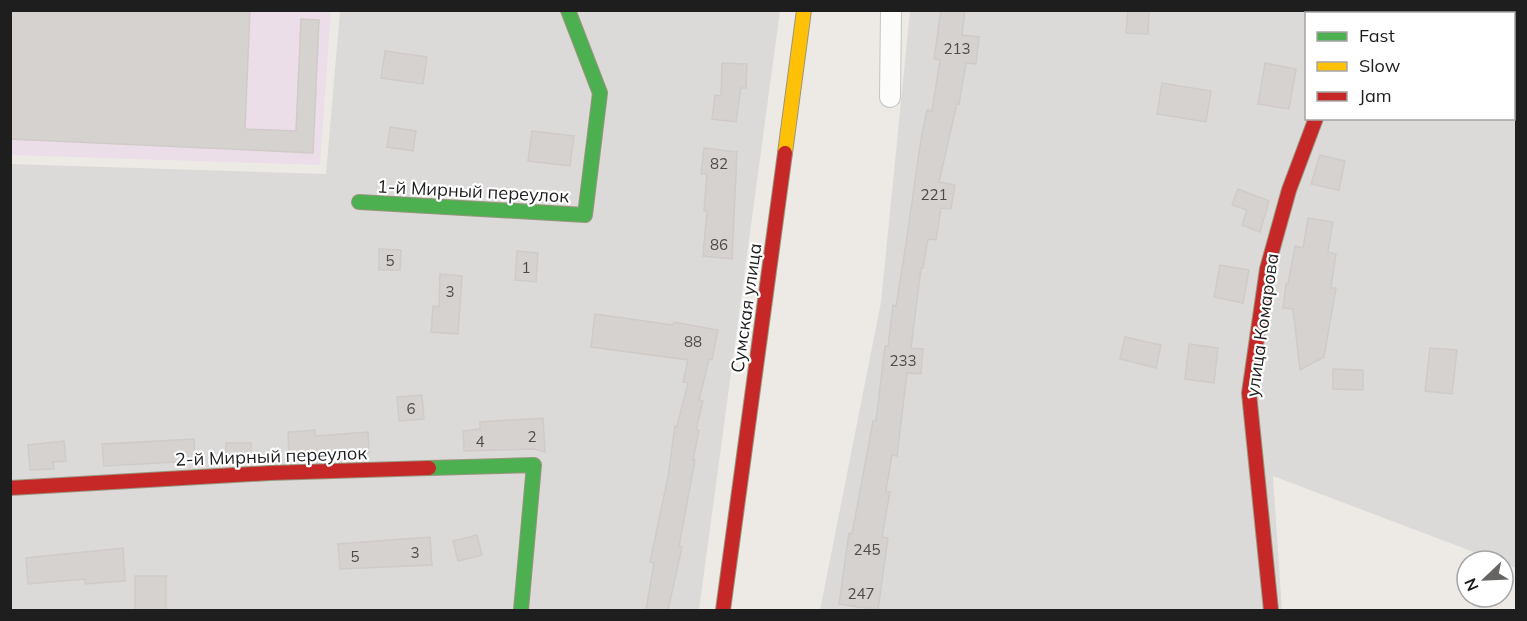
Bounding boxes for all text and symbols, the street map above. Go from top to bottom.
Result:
legend [1305,12,1515,120]
text: Fast [1359,24,1395,47]
house number: 213 [943,39,971,58]
text: Slow [1359,54,1401,77]
text: Jam [1359,84,1392,107]
house number: 82 [710,154,728,173]
street label: 1-й Мирный переулок [377,174,570,208]
house number: 221 [920,185,948,204]
house number: 86 [710,235,728,254]
street label: Сумская улица [726,242,766,374]
house number: 5 [385,251,395,270]
street label: улица Комарова [1241,252,1283,398]
house number: 1 [521,258,531,277]
house number: 3 [445,282,455,301]
house number: 88 [684,332,702,351]
house number: 233 [889,351,917,370]
house number: 6 [406,399,416,418]
house number: 2 [527,427,537,446]
house number: 4 [475,432,485,451]
street label: 2-й Мирный переулок [175,441,368,471]
house number: 245 [853,540,881,559]
house number: 3 [410,543,420,562]
house number: 5 [350,547,360,566]
north arrow [1455,549,1515,609]
text: N [1460,575,1483,594]
house number: 247 [847,584,875,603]

